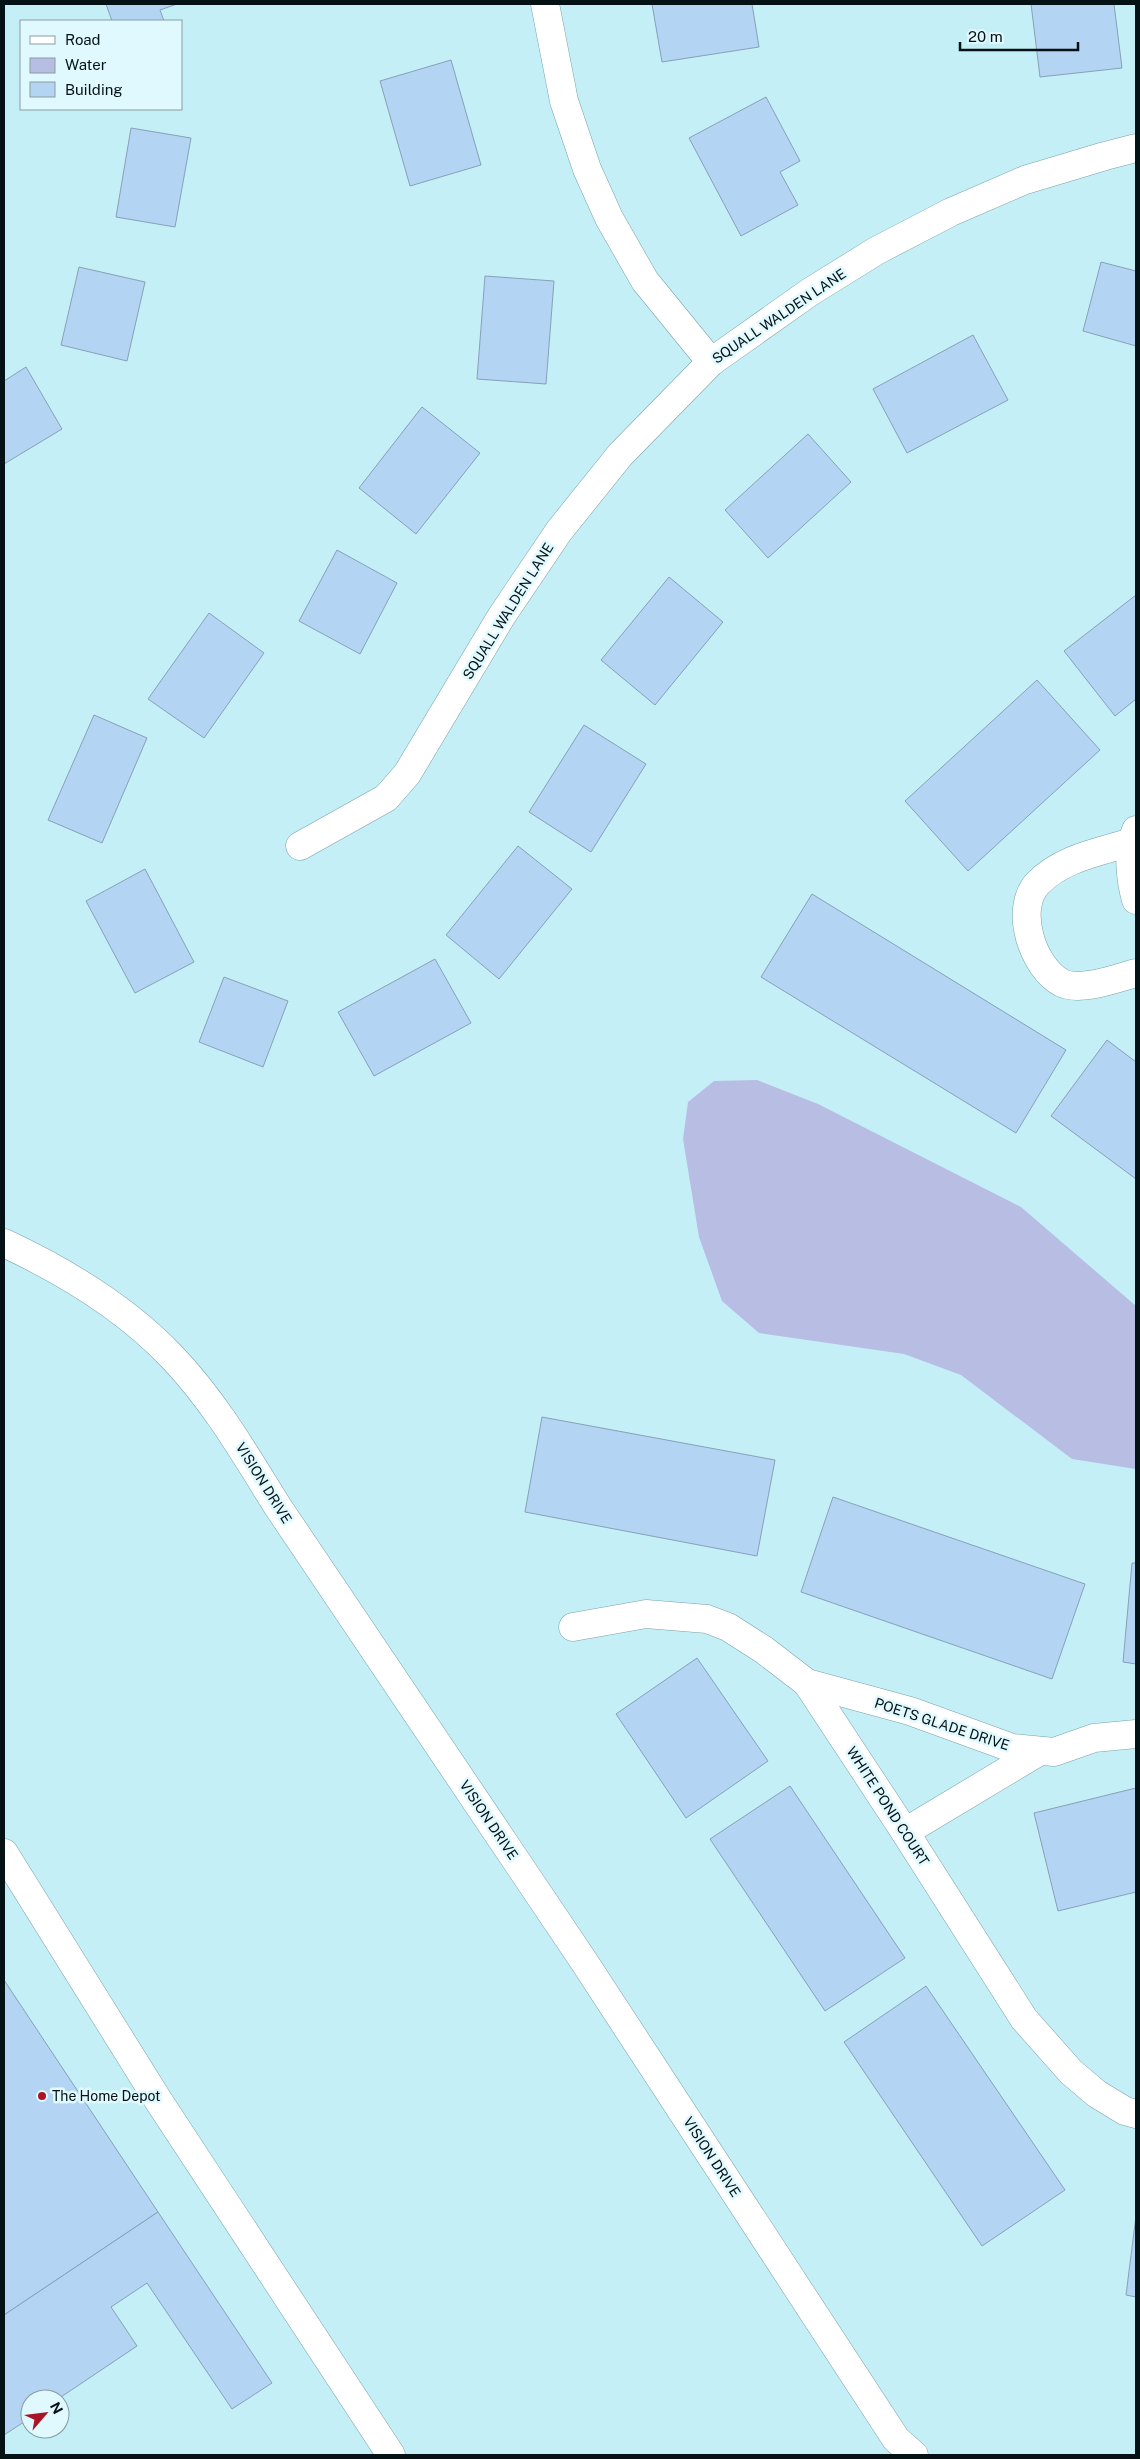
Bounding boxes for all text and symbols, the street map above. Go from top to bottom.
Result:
legend [20,20,182,110]
scale bar [960,20,1078,52]
text: 20 m [968,28,1003,45]
text: Road [65,31,101,48]
text: Water [65,56,107,73]
text: Building [65,81,123,98]
street label: SQUALL WALDEN LANE [709,265,849,367]
street label: SQUALL WALDEN LANE [459,540,557,682]
street label: VISION DRIVE [233,1440,295,1526]
street label: POETS GLADE DRIVE [873,1695,1011,1753]
street label: WHITE POND COURT [844,1744,932,1868]
street label: VISION DRIVE [457,1777,521,1863]
place label: The Home Depot [52,2088,161,2104]
marker: The Home Depot [36,2090,48,2102]
street label: VISION DRIVE [680,2114,744,2200]
north arrow [20,2389,70,2439]
text: N [47,2399,66,2416]

